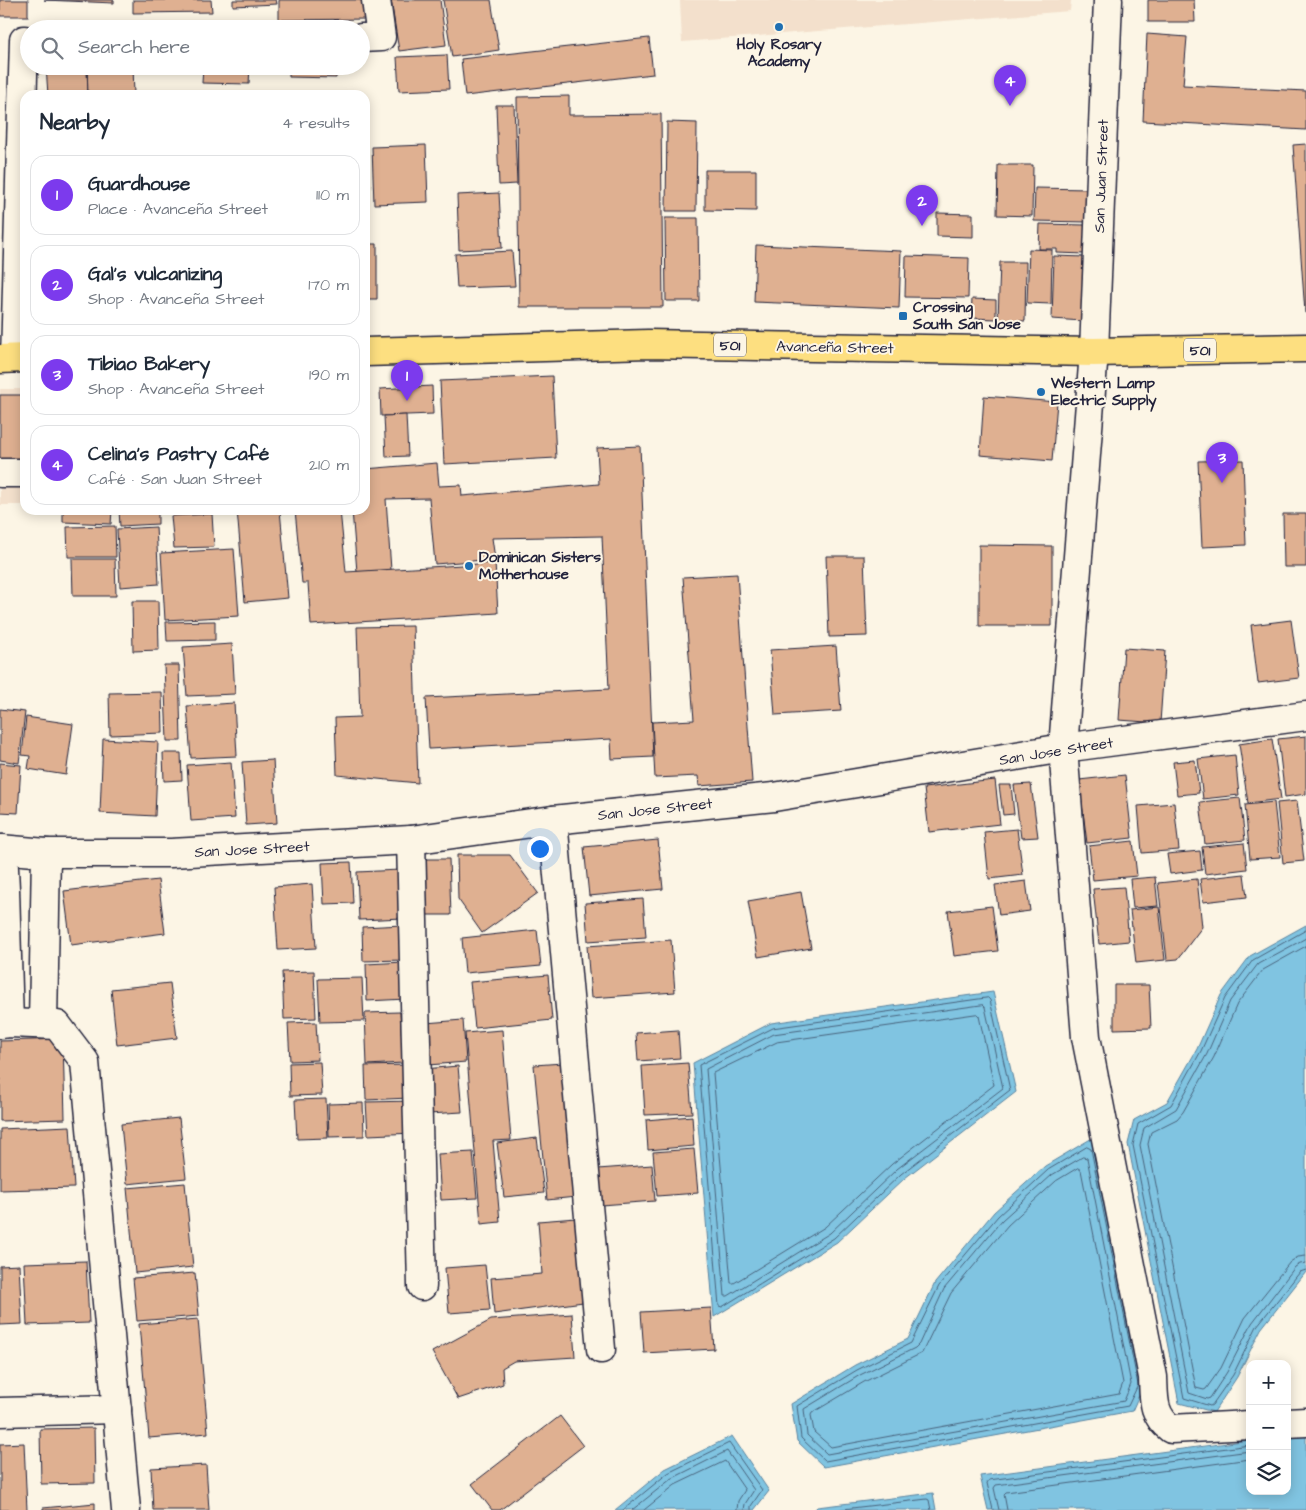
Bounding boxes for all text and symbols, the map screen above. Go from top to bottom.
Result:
search box [20,20,370,75]
marker: Holy Rosary Academy [773,21,785,33]
icon: search [38,34,66,62]
text: Search here [78,34,190,61]
place label: Holy Rosary Academy [737,34,822,73]
pin: 4 [994,65,1026,106]
text: Nearby [40,108,110,137]
text: 4 results [282,112,350,134]
street label: San Juan Street [1089,119,1114,233]
text: Guardhouse [88,171,190,198]
text: 1 [56,184,58,206]
text: 110 m [316,184,349,206]
pin: 2 [906,185,938,226]
text: Place · Avanceña Street [88,198,268,220]
text: Gal's vulcanizing [88,261,222,288]
text: 2 [52,274,62,296]
text: 170 m [308,274,349,296]
text: Shop · Avanceña Street [88,288,265,310]
place label: Crossing South San Jose [912,297,1021,335]
marker: Crossing South San Jose [897,310,909,322]
road number: 501 [714,334,746,356]
street label: Avanceña Street [776,336,894,359]
road number: 501 [1184,338,1216,362]
text: Tibiao Bakery [88,351,210,378]
pin: 1 [391,360,423,401]
text: 3 [53,364,61,386]
text: 190 m [309,364,349,386]
place label: Western Lamp Electric Supply [1050,373,1157,412]
text: Shop · Avanceña Street [88,378,265,400]
marker: Western Lamp Electric Supply [1035,386,1047,398]
text: Celina's Pastry Café [88,441,269,468]
pin: 3 [1206,442,1238,483]
text: 4 [52,454,62,476]
text: 210 m [309,454,349,476]
text: Café · San Juan Street [88,468,262,490]
place label: Dominican Sisters Motherhouse [479,547,601,585]
marker: Dominican Sisters Motherhouse [463,560,475,572]
street label: San Jose Street [998,732,1115,771]
street label: San Jose Street [597,793,713,826]
street label: San Jose Street [194,836,310,863]
your location [527,836,553,862]
map controls [1246,1360,1291,1495]
button: + [1246,1360,1291,1405]
button: − [1246,1405,1291,1450]
button: layers [1246,1450,1291,1495]

